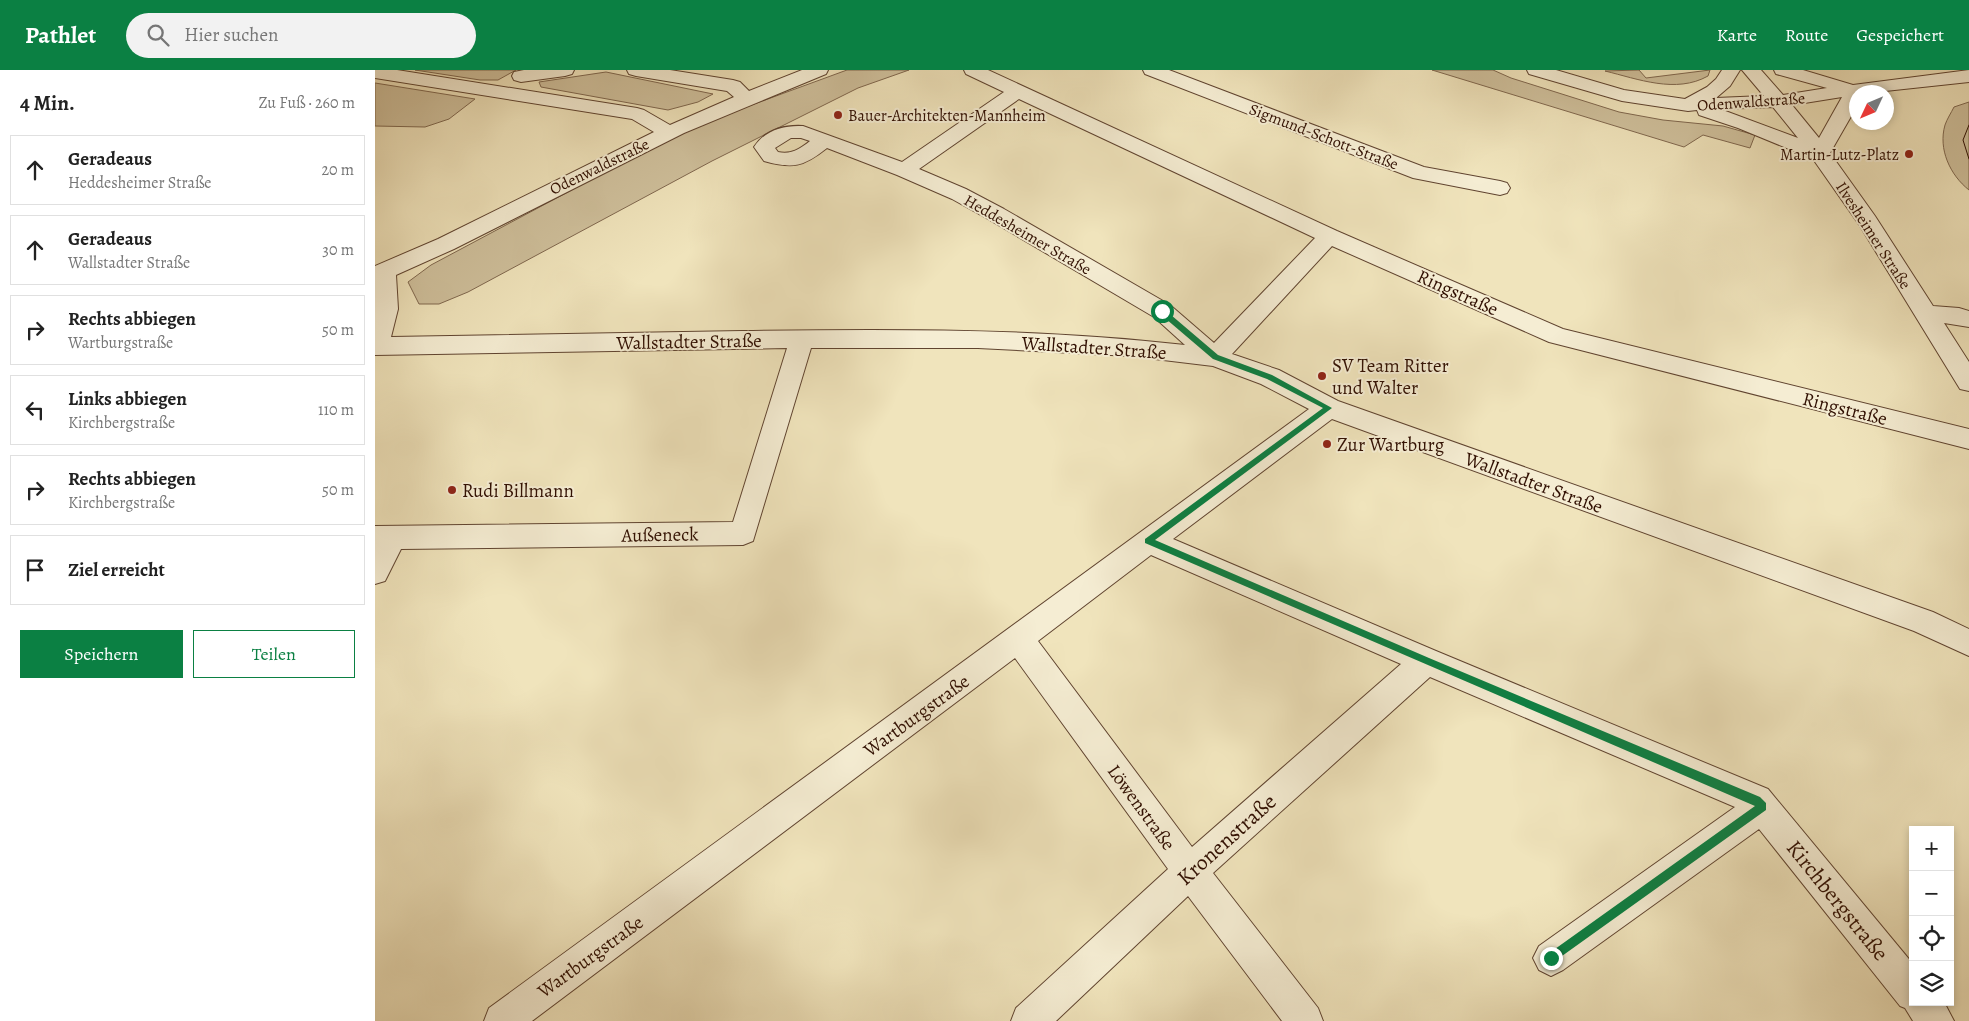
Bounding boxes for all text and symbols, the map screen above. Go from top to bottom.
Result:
search box [126,13,476,58]
text: Pathlet [25,19,96,51]
icon: search [144,21,172,49]
text: Hier suchen [184,22,278,48]
text: Karte [1717,23,1757,47]
text: Route [1785,23,1828,47]
text: Gespeichert [1856,23,1944,47]
north arrow [1849,85,1894,130]
street label: Odenwaldstraße [1696,87,1806,117]
text: 4 Min. [20,89,75,117]
text: Zu Fuß · 260 m [258,92,355,114]
street label: Sigmund-Schott-Straße [1246,98,1401,176]
place label: Bauer-Architekten-Mannheim [848,105,1046,127]
marker: Bauer-Architekten-Mannheim [832,109,844,121]
street label: Odenwaldstraße [546,133,653,200]
place label: Martin-Lutz-Platz [1780,144,1899,166]
text: Geradeaus [68,146,152,172]
marker: Martin-Lutz-Platz [1903,148,1915,160]
icon: ahead [21,156,49,184]
text: 20 m [321,159,354,181]
text: Heddesheimer Straße [68,172,212,194]
street label: Ilvesheimer Straße [1830,178,1916,294]
street label: Heddesheimer Straße [960,189,1095,280]
text: Geradeaus [68,226,152,252]
icon: ahead [21,236,49,264]
text: 30 m [322,239,354,261]
text: Wallstadter Straße [68,252,190,274]
street label: Ringstraße [1413,263,1502,322]
route start [1151,300,1174,323]
text: Rechts abbiegen [68,306,196,332]
icon: right [21,316,49,344]
text: 50 m [322,319,354,341]
street label: Wallstadter Straße [615,328,762,356]
street label: Wallstadter Straße [1020,330,1167,366]
text: Wartburgstraße [68,332,173,354]
place label: SV Team Ritter und Walter [1332,353,1449,401]
marker: SV Team Ritter und Walter [1316,370,1328,382]
text: Links abbiegen [68,386,187,412]
street label: Ringstraße [1800,386,1890,432]
icon: left [21,396,49,424]
text: 110 m [318,399,354,421]
text: Kirchbergstraße [68,412,175,434]
place label: Zur Wartburg [1337,432,1445,458]
marker: Zur Wartburg [1321,438,1333,450]
street label: Wallstadter Straße [1460,446,1606,520]
text: Rechts abbiegen [68,466,196,492]
icon: right [21,476,49,504]
place label: Rudi Billmann [462,478,574,504]
text: 50 m [322,479,354,501]
marker: Rudi Billmann [446,484,458,496]
text: Kirchbergstraße [68,492,175,514]
street label: Außeneck [620,521,699,549]
icon: arrive [21,556,49,584]
text: Ziel erreicht [68,557,165,583]
button: Speichern [20,630,183,678]
button: Teilen [193,630,355,678]
street label: Wartburgstraße [858,669,975,764]
street label: Löwenstraße [1101,759,1181,856]
street label: Kronenstraße [1170,787,1283,893]
map controls [1909,826,1954,1006]
button: + [1909,826,1954,871]
street label: Kirchbergstraße [1779,834,1895,967]
button: − [1909,871,1954,916]
street label: Wartburgstraße [532,910,649,1005]
button: locate [1909,916,1954,961]
route end [1540,947,1563,970]
button: layers [1909,961,1954,1006]

